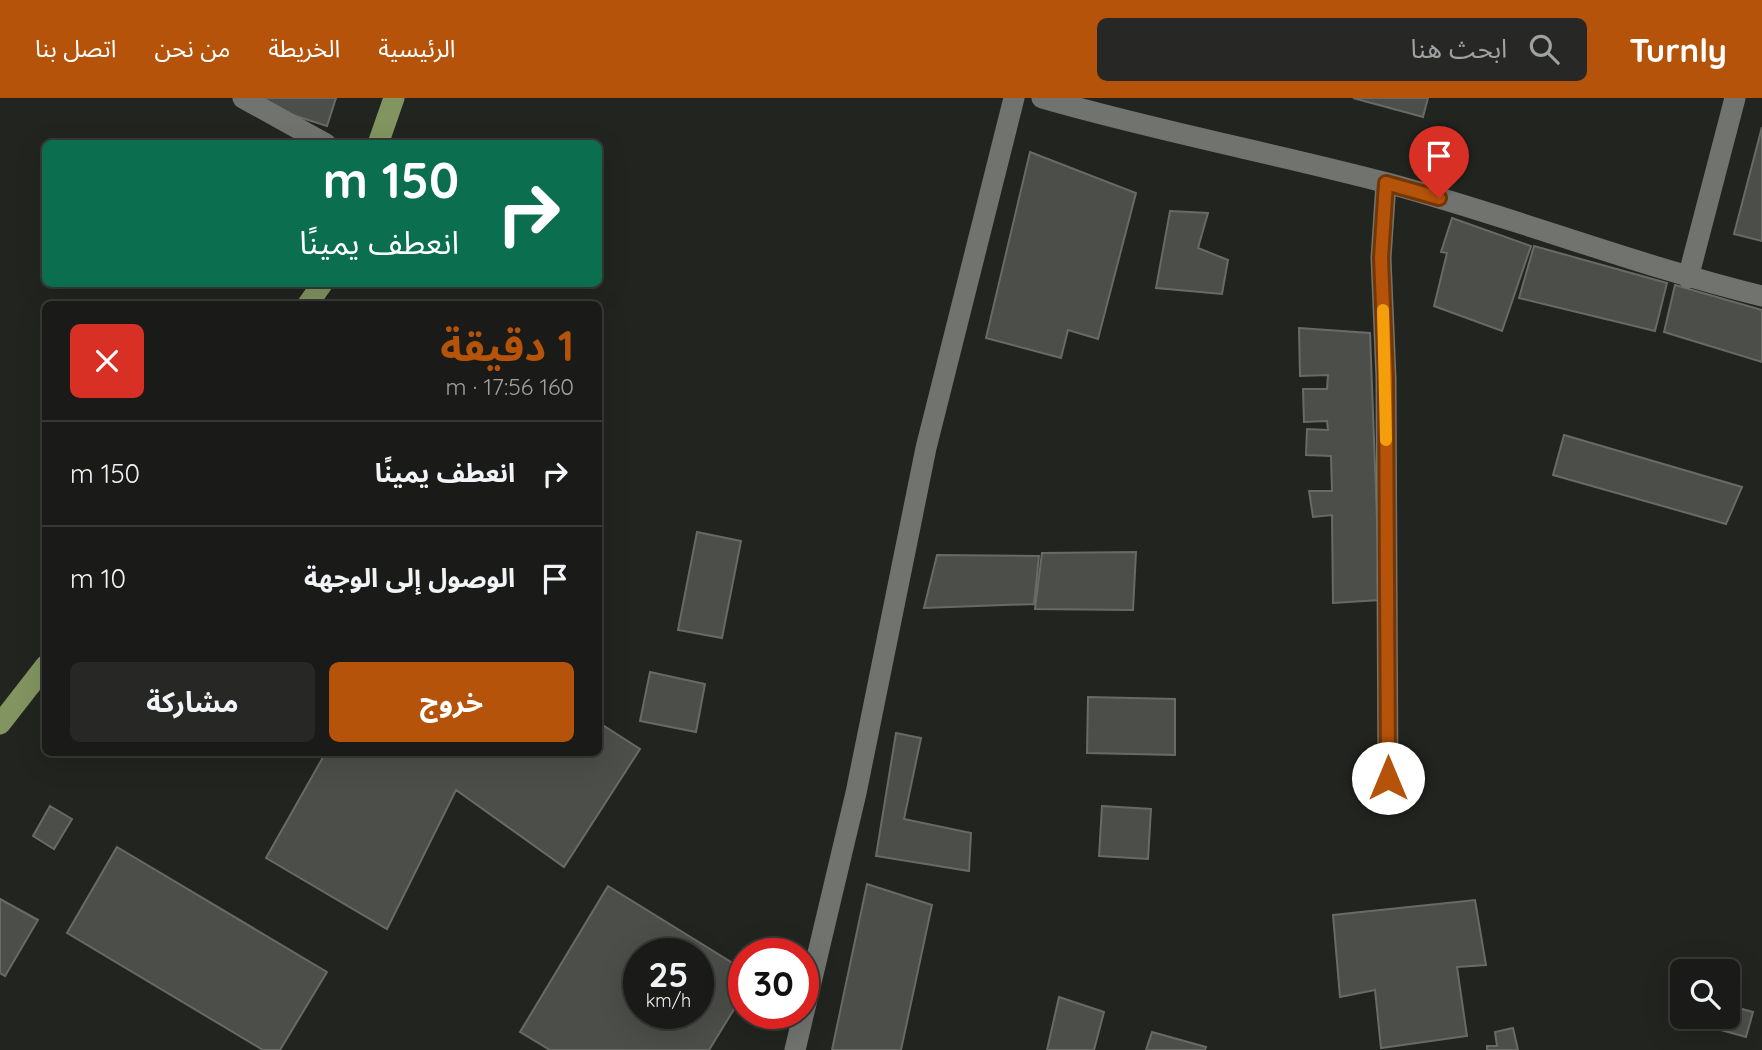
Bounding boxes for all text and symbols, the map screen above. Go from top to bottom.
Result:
search box [1097,18,1587,81]
text: Turnly [1629,29,1727,70]
icon: search [1525,30,1563,68]
text: ابحث هنا [1410,32,1507,65]
text: اتصل بنا [35,33,116,63]
text: من نحن [154,33,230,63]
text: الخريطة [268,33,340,63]
text: الرئيسية [378,33,455,63]
pin [1409,126,1469,198]
icon: arrive [1420,137,1458,175]
text: 150 m [323,149,459,210]
icon: right [483,168,574,259]
text: انعطف يمينًا [299,222,459,262]
text: 1 دقيقة [440,319,574,372]
button: close [70,324,144,398]
text: 160 m · 17:56 [446,372,574,401]
icon: right [536,455,574,493]
text: انعطف يمينًا [375,456,515,489]
text: 150 m [70,457,140,490]
icon: arrive [536,560,574,598]
text: الوصول إلى الوجهة [304,561,515,594]
text: 10 m [70,562,126,595]
button: مشاركة [70,662,315,742]
button: خروج [329,662,574,742]
position arrow [1351,741,1425,815]
speed limit sign: 30 [728,938,819,1029]
text: 25 [648,952,689,996]
map controls [1670,959,1740,1029]
button: search [1670,959,1740,1029]
text: km/h [646,989,691,1012]

